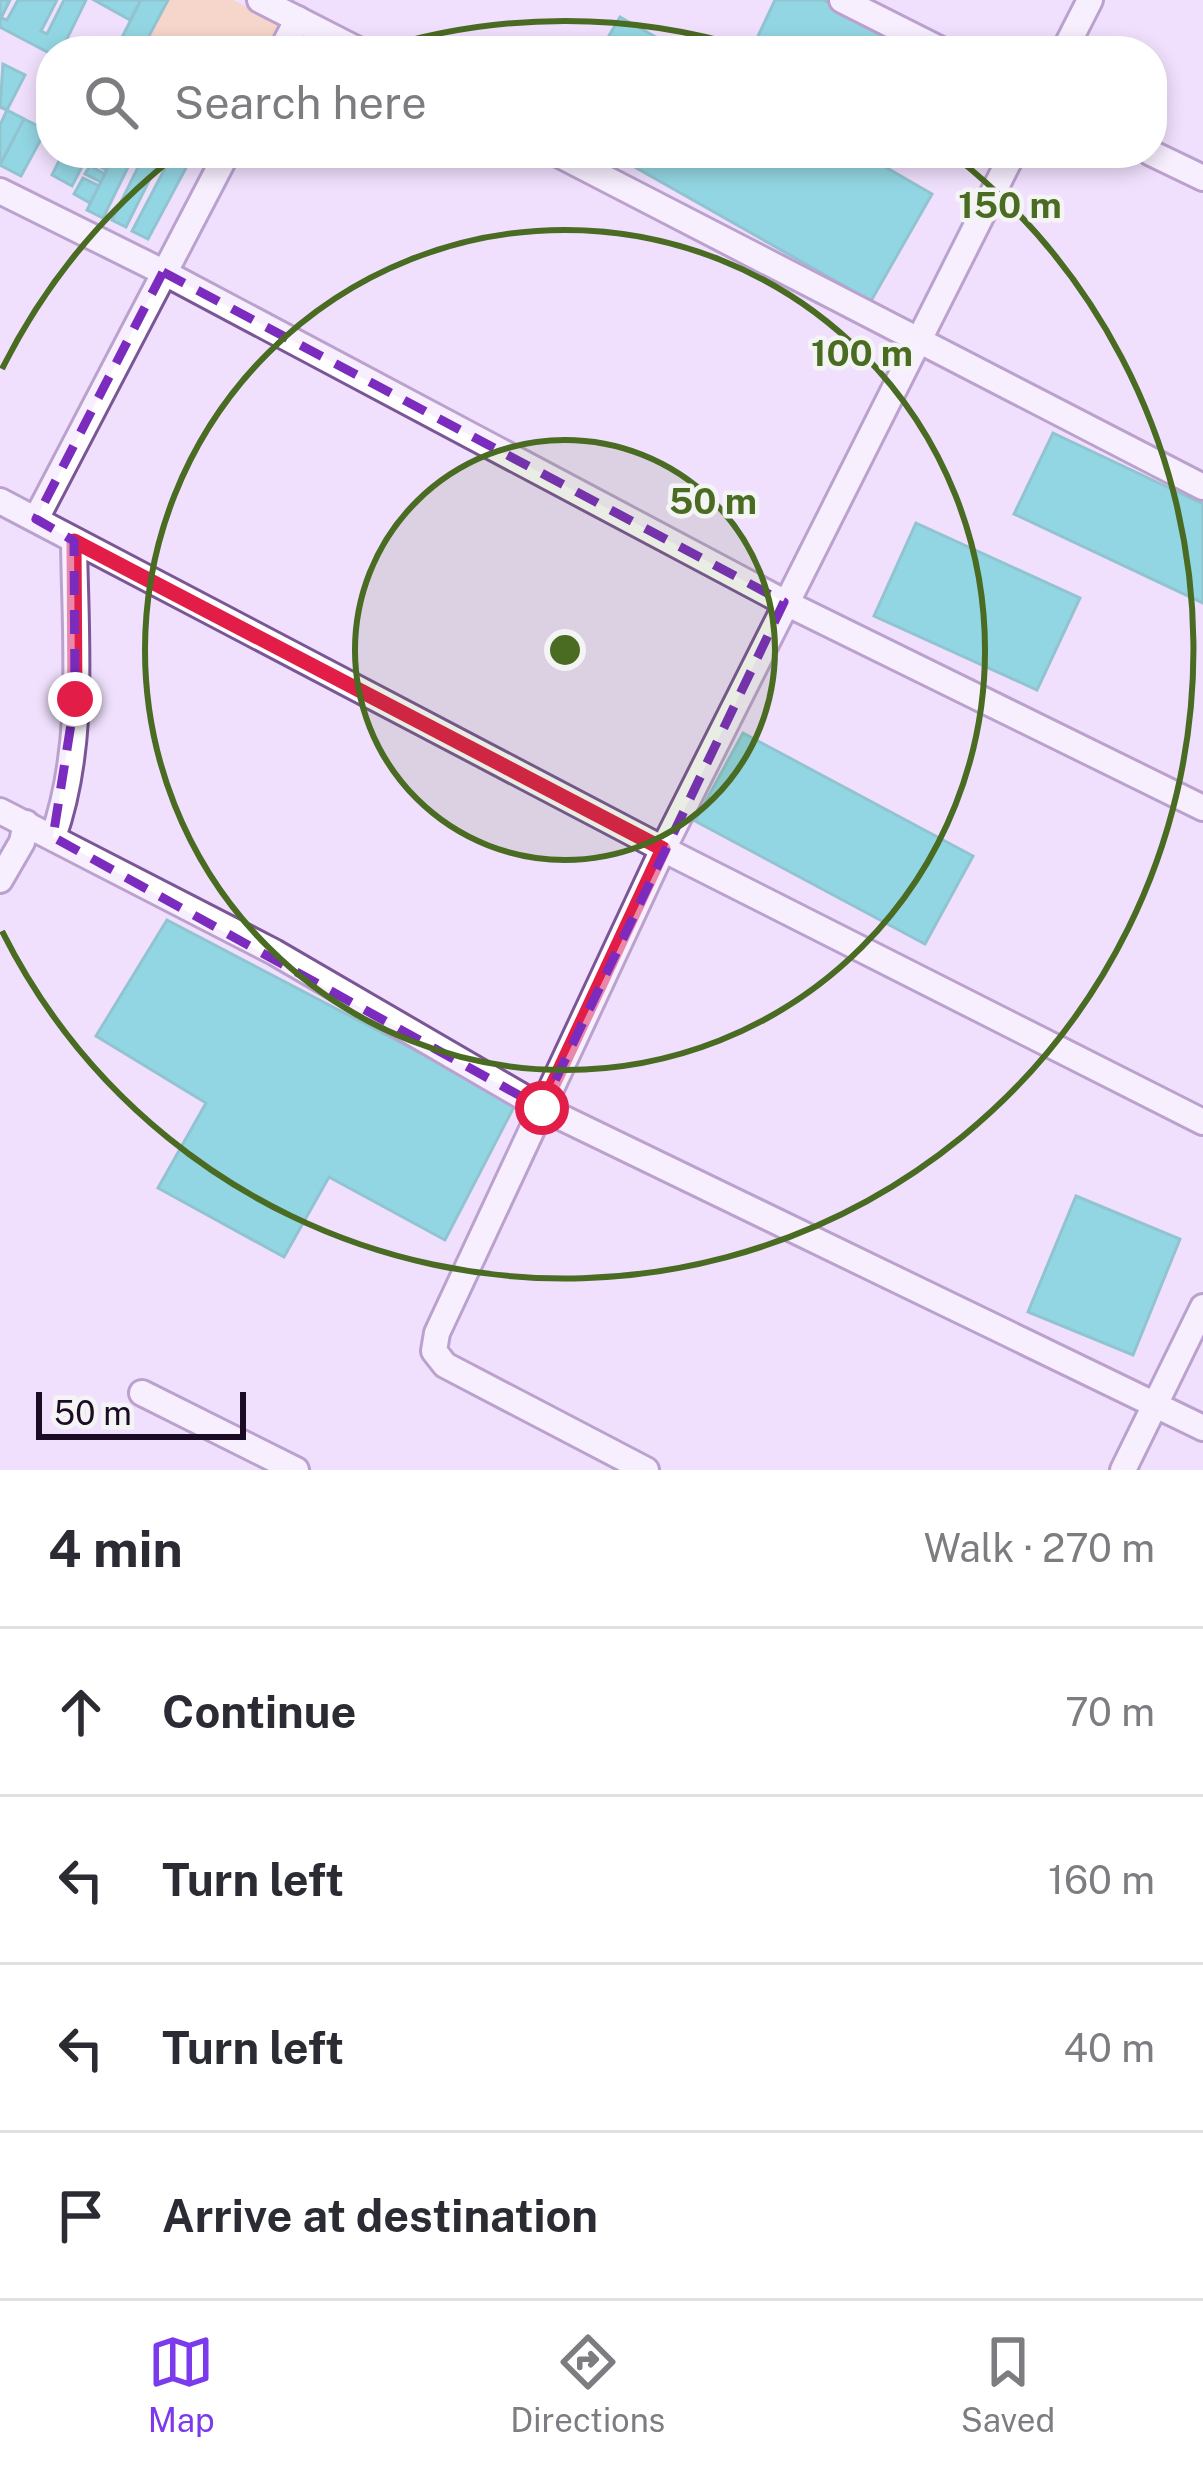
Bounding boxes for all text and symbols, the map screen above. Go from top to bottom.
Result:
search box [36,36,1167,168]
icon: search [78,69,144,135]
text: Search here [174,76,427,129]
text: 150 m [958,184,1062,226]
text: 100 m [811,332,913,374]
text: 50 m [669,480,757,522]
centre of rings [544,629,586,671]
route end [48,672,102,726]
route start [515,1081,569,1135]
scale bar [36,1386,246,1439]
text: 50 m [54,1394,132,1432]
text: 4 min [48,1519,183,1578]
text: Walk · 270 m [924,1525,1155,1571]
icon: ahead [48,1679,114,1745]
text: Continue [162,1685,356,1738]
text: 70 m [1065,1689,1155,1735]
icon: left [48,1847,114,1913]
text: Turn left [162,1853,344,1906]
text: 160 m [1048,1857,1155,1903]
icon: left [48,2015,114,2081]
text: Turn left [162,2021,344,2074]
text: 40 m [1063,2025,1155,2071]
icon: arrive [48,2183,114,2249]
text: Arrive at destination [162,2189,598,2242]
tab: Map [148,2329,215,2439]
tab: Directions [510,2329,665,2439]
tab: Saved [961,2329,1055,2439]

